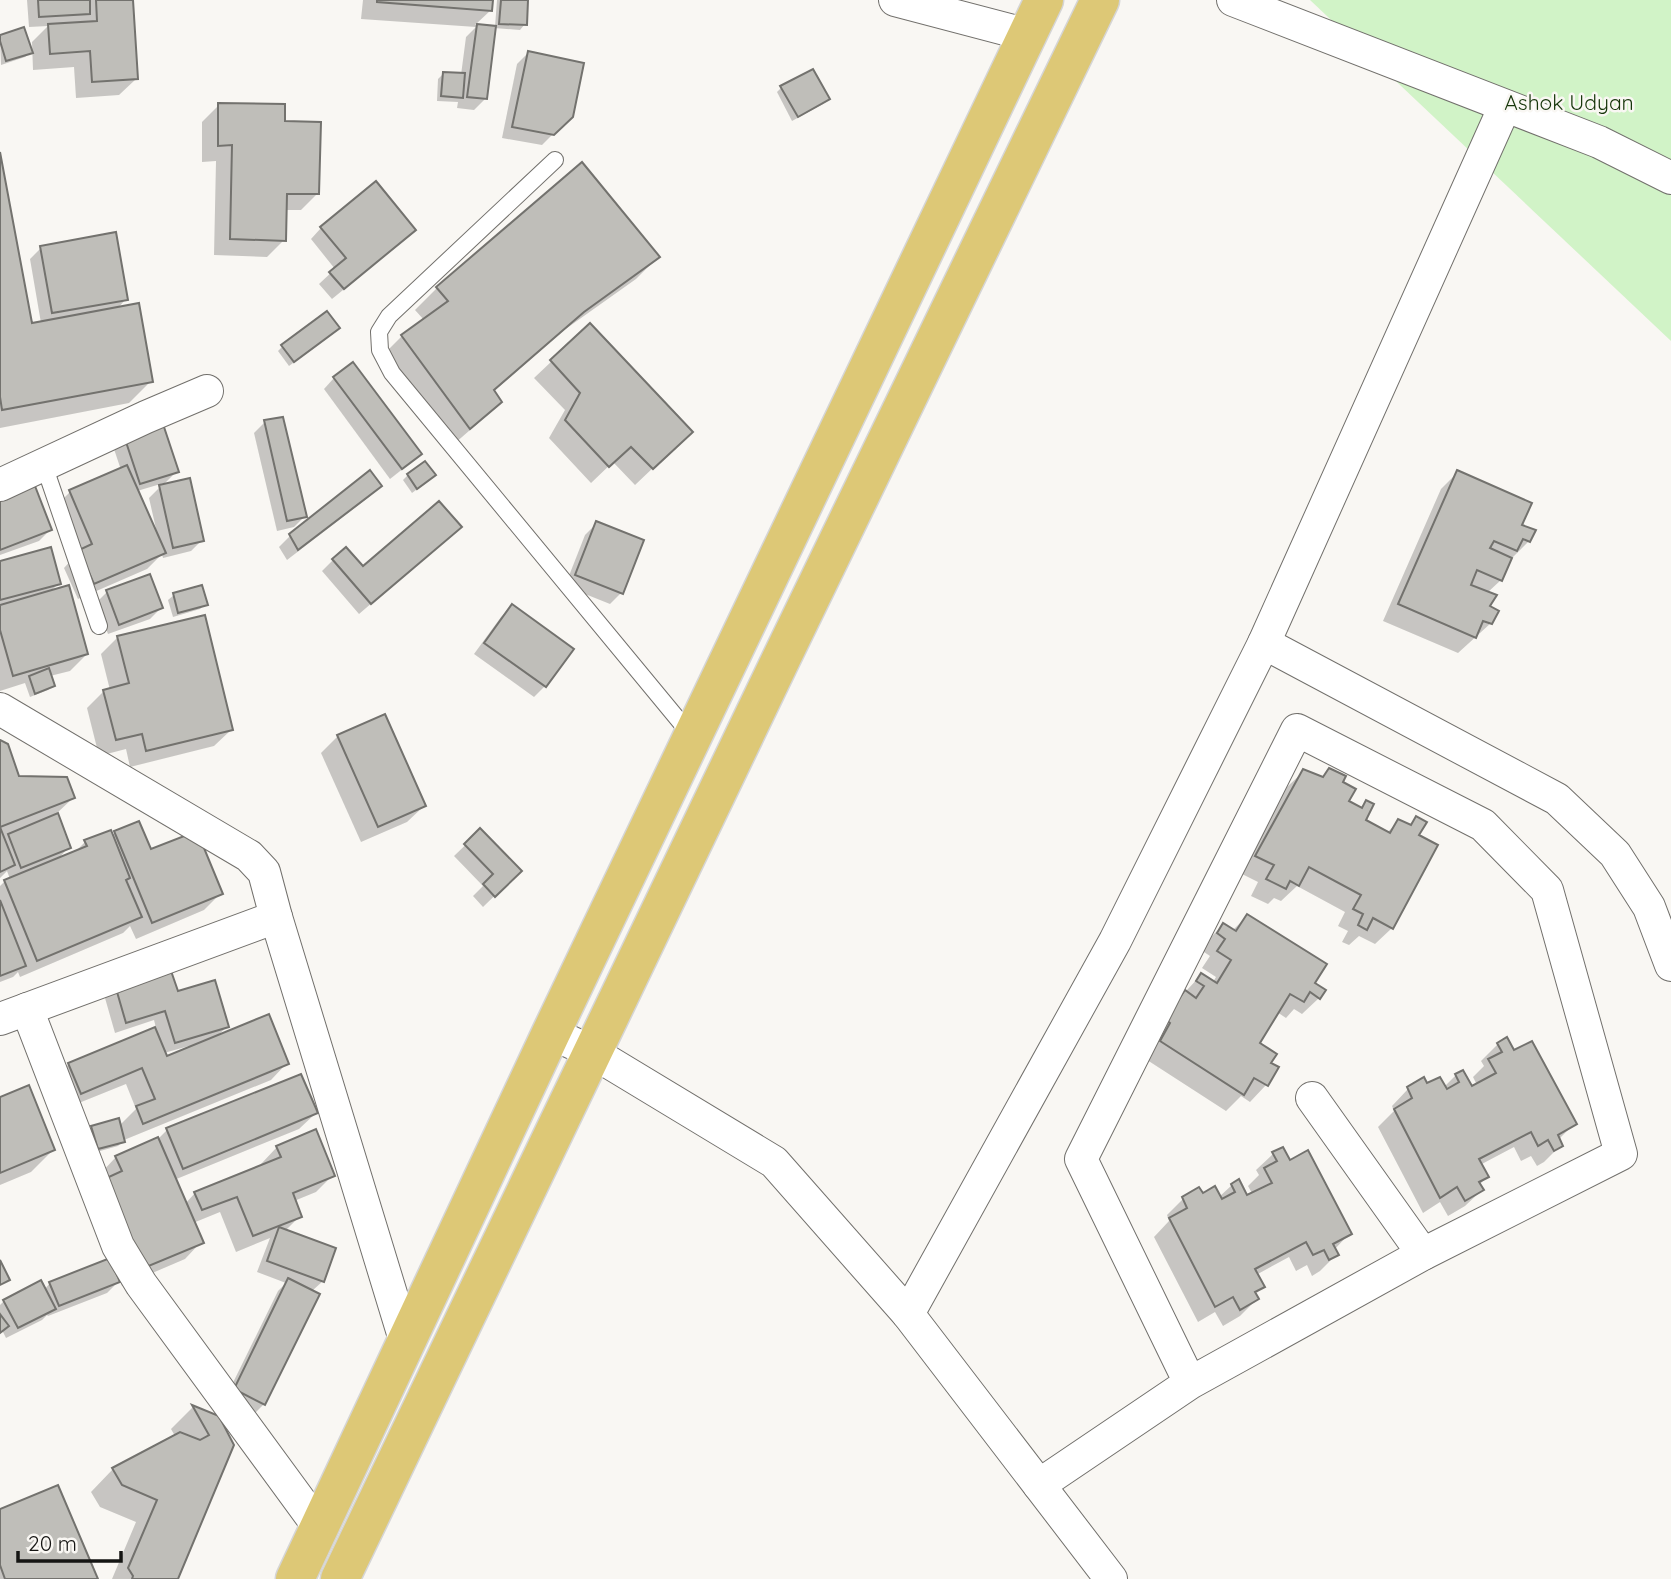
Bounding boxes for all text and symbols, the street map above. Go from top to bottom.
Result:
park label: Ashok Udyan [1504,89,1634,115]
scale bar [18,1520,121,1564]
text: 20 m [28,1530,77,1556]

